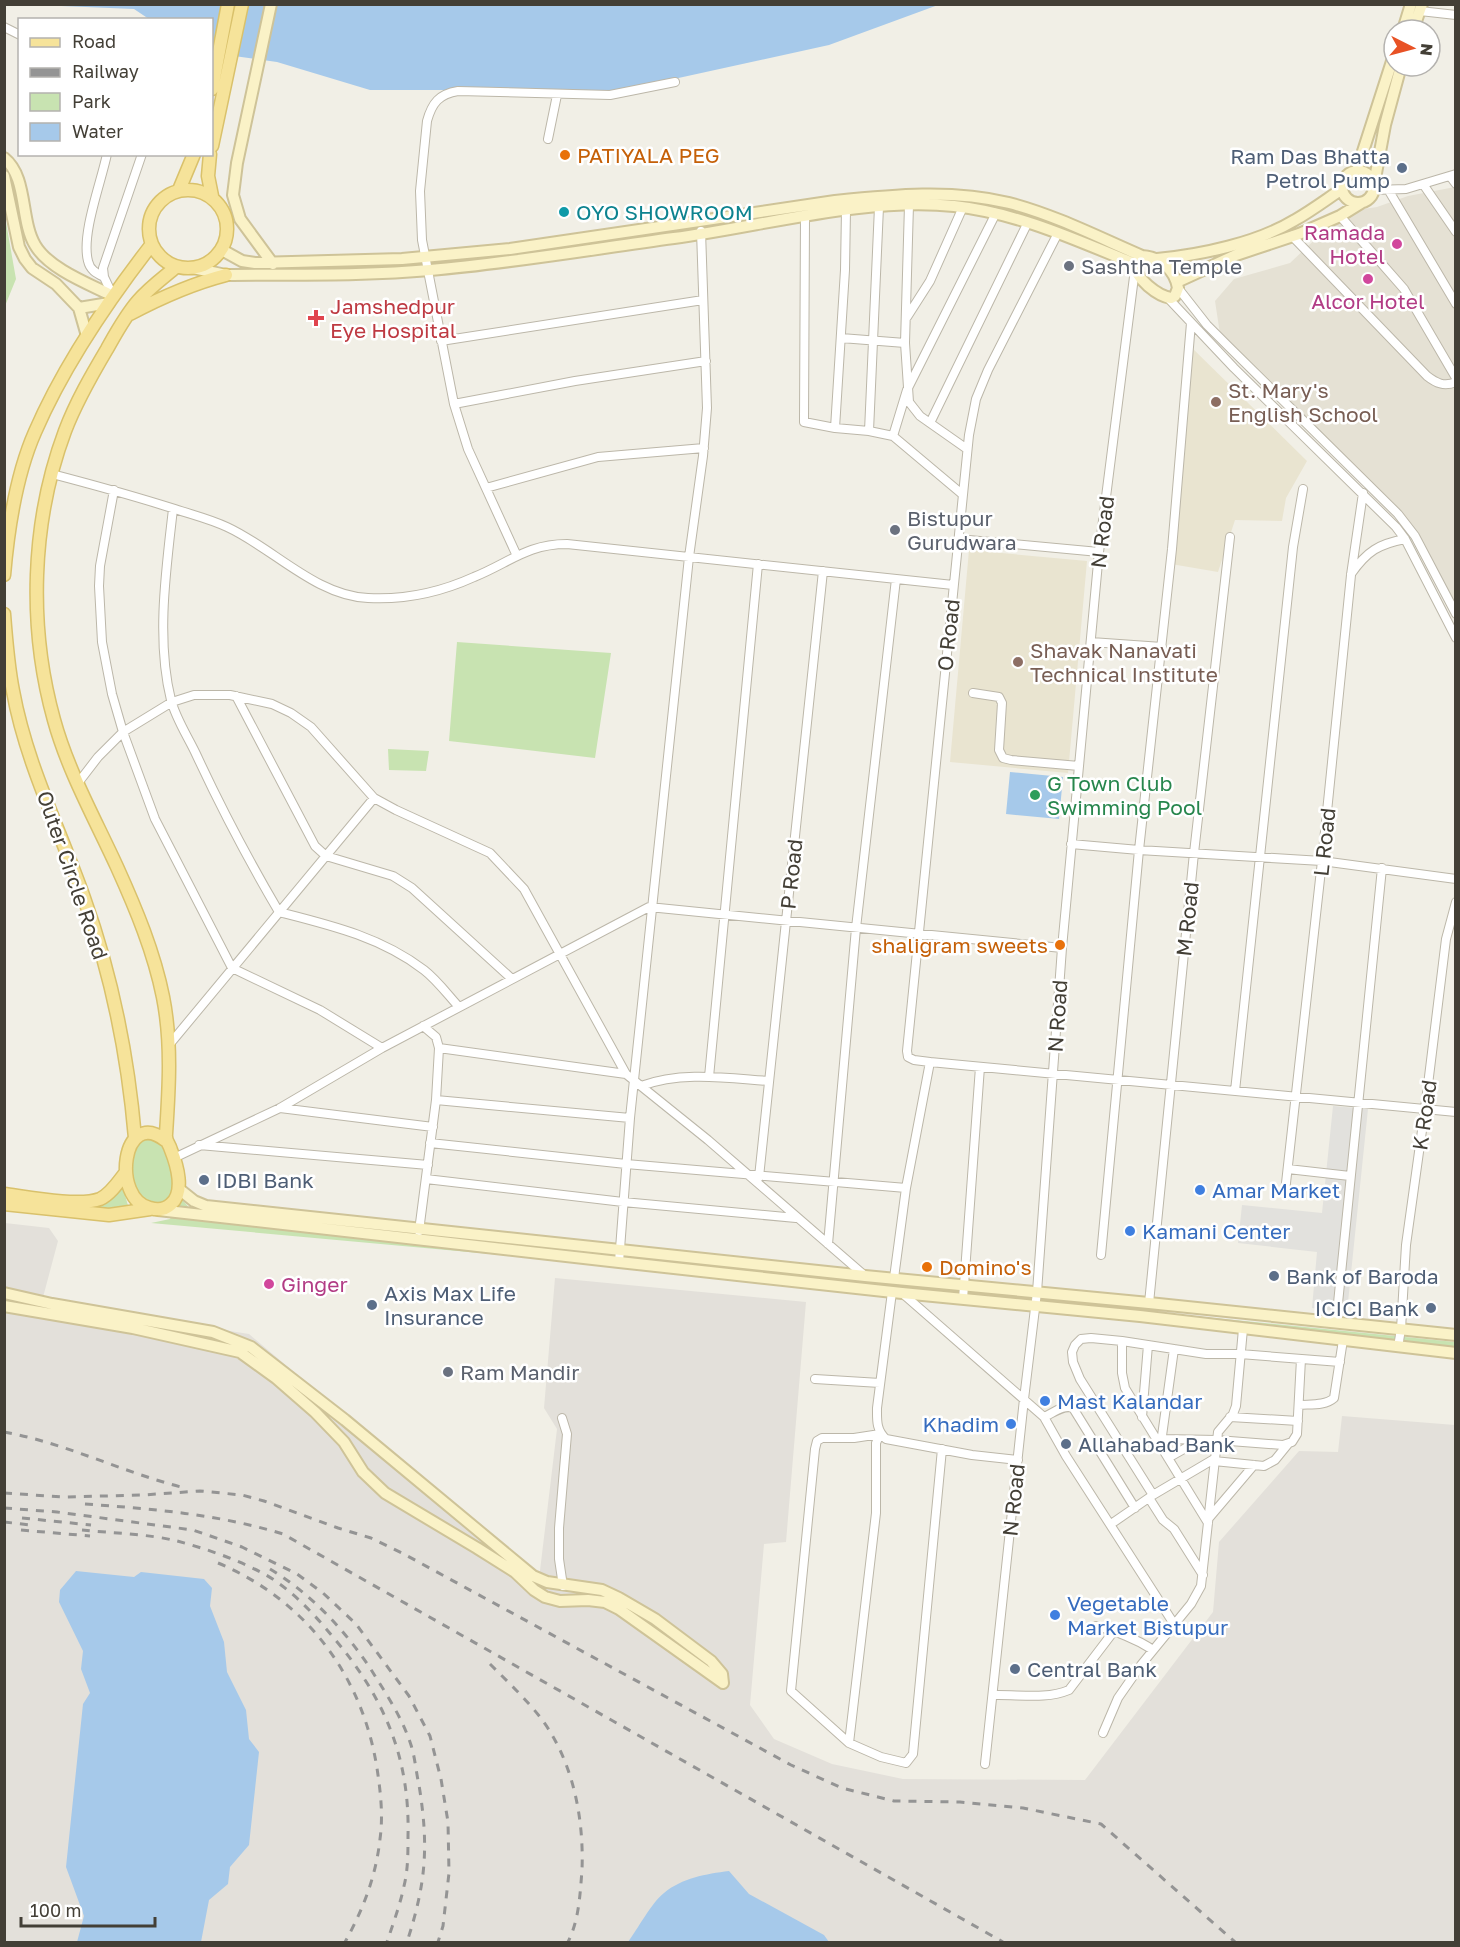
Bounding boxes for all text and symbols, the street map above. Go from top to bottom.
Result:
legend [18,18,213,156]
north arrow [1382,18,1442,78]
text: Road [72,30,116,52]
text: N [1416,42,1437,57]
text: Railway [72,60,139,82]
text: Park [72,90,111,112]
text: Water [72,120,123,142]
place label: PATIYALA PEG [577,142,720,168]
place label: Ram Das Bhatta Petrol Pump [1230,143,1390,193]
marker: PATIYALA PEG [558,148,572,162]
marker: Ram Das Bhatta Petrol Pump [1395,161,1409,175]
place label: OYO SHOWROOM [576,199,753,225]
marker: OYO SHOWROOM [557,205,571,219]
place label: Ramada Hotel [1304,219,1385,269]
marker: Ramada Hotel [1390,237,1404,251]
place label: Sashtha Temple [1081,253,1242,279]
marker: Sashtha Temple [1062,259,1076,273]
marker: Alcor Hotel [1361,272,1375,286]
place label: Alcor Hotel [1311,288,1425,314]
place label: Jamshedpur Eye Hospital [330,293,457,343]
marker: Jamshedpur Eye Hospital [307,309,325,327]
place label: St. Mary's English School [1228,377,1378,427]
marker: St. Mary's English School [1209,395,1223,409]
street label: N Road [1085,494,1119,570]
place label: Bistupur Gurudwara [907,505,1017,555]
marker: Bistupur Gurudwara [888,523,902,537]
street label: O Road [931,598,965,672]
place label: Shavak Nanavati Technical Institute [1030,637,1218,687]
marker: Shavak Nanavati Technical Institute [1011,655,1025,669]
place label: G Town Club Swimming Pool [1047,770,1202,820]
street label: Outer Circle Road [32,787,114,963]
marker: G Town Club Swimming Pool [1028,788,1042,802]
street label: L Road [1307,806,1341,878]
street label: P Road [774,838,808,910]
street label: M Road [1170,880,1204,958]
place label: shaligram sweets [871,932,1048,958]
marker: shaligram sweets [1053,938,1067,952]
street label: N Road [1041,979,1073,1053]
street label: K Road [1406,1078,1442,1152]
place label: IDBI Bank [216,1167,314,1193]
marker: IDBI Bank [197,1173,211,1187]
place label: Amar Market [1212,1177,1340,1203]
marker: Amar Market [1193,1183,1207,1197]
place label: Kamani Center [1142,1218,1290,1244]
marker: Kamani Center [1123,1224,1137,1238]
place label: Domino's [939,1254,1032,1280]
marker: Domino's [920,1260,934,1274]
place label: Bank of Baroda [1286,1263,1439,1289]
marker: Bank of Baroda [1267,1269,1281,1283]
place label: Ginger [281,1271,348,1297]
marker: Ginger [262,1277,276,1291]
place label: Axis Max Life Insurance [384,1280,516,1330]
place label: ICICI Bank [1315,1295,1419,1321]
marker: Axis Max Life Insurance [365,1298,379,1312]
marker: ICICI Bank [1424,1301,1438,1315]
place label: Ram Mandir [460,1359,579,1385]
marker: Ram Mandir [441,1365,455,1379]
place label: Mast Kalandar [1057,1388,1202,1414]
marker: Mast Kalandar [1038,1394,1052,1408]
place label: Khadim [923,1411,999,1437]
marker: Khadim [1004,1417,1018,1431]
place label: Allahabad Bank [1078,1431,1236,1457]
marker: Allahabad Bank [1059,1437,1073,1451]
street label: N Road [996,1463,1030,1537]
place label: Vegetable Market Bistupur [1067,1590,1228,1640]
marker: Vegetable Market Bistupur [1048,1608,1062,1622]
place label: Central Bank [1027,1656,1157,1682]
marker: Central Bank [1008,1662,1022,1676]
scale bar [21,1890,154,1928]
text: 100 m [30,1899,81,1921]

